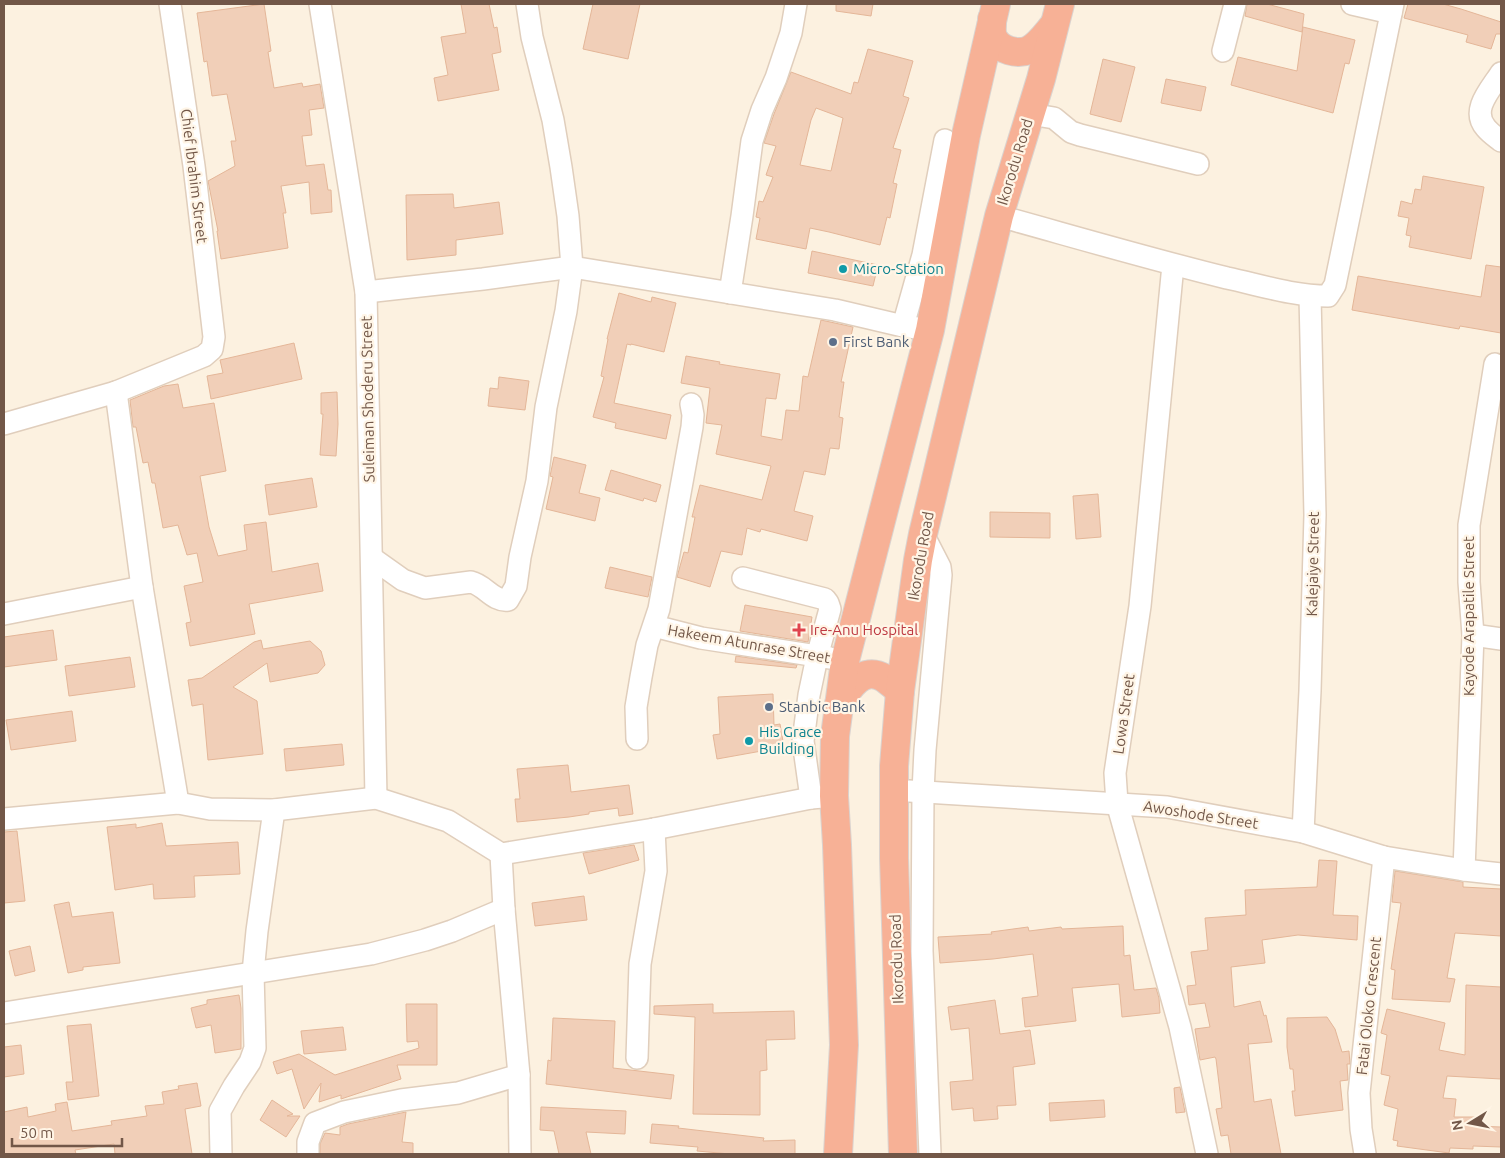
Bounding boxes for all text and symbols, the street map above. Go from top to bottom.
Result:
street label: Chief Ibrahim Street [178,108,211,244]
street label: Ikorodu Road [993,116,1036,207]
place label: Micro-Station [853,260,944,277]
marker: Micro-Station [837,263,849,275]
street label: Suleiman Shoderu Street [358,315,377,483]
place label: First Bank [843,333,910,350]
marker: First Bank [827,336,839,348]
street label: Ikorodu Road [904,510,937,602]
street label: Kalejaiye Street [1303,511,1322,617]
street label: Kayode Arapatile Street [1460,536,1477,696]
street label: Hakeem Atunrase Street [667,621,832,666]
place label: Ire-Anu Hospital [810,621,918,638]
marker: Ire-Anu Hospital [792,623,806,637]
street label: Lowa Street [1109,673,1138,755]
place label: Stanbic Bank [779,698,866,715]
marker: Stanbic Bank [763,701,775,713]
place label: His Grace Building [759,723,822,757]
marker: His Grace Building [743,735,755,747]
street label: Awoshode Street [1142,797,1260,832]
street label: Ikorodu Road [886,914,907,1004]
street label: Fatai Oloko Crescent [1353,936,1384,1076]
north arrow [1445,1098,1495,1148]
scale bar [12,1116,122,1148]
text: N [1448,1119,1466,1132]
text: 50 m [20,1124,53,1141]

